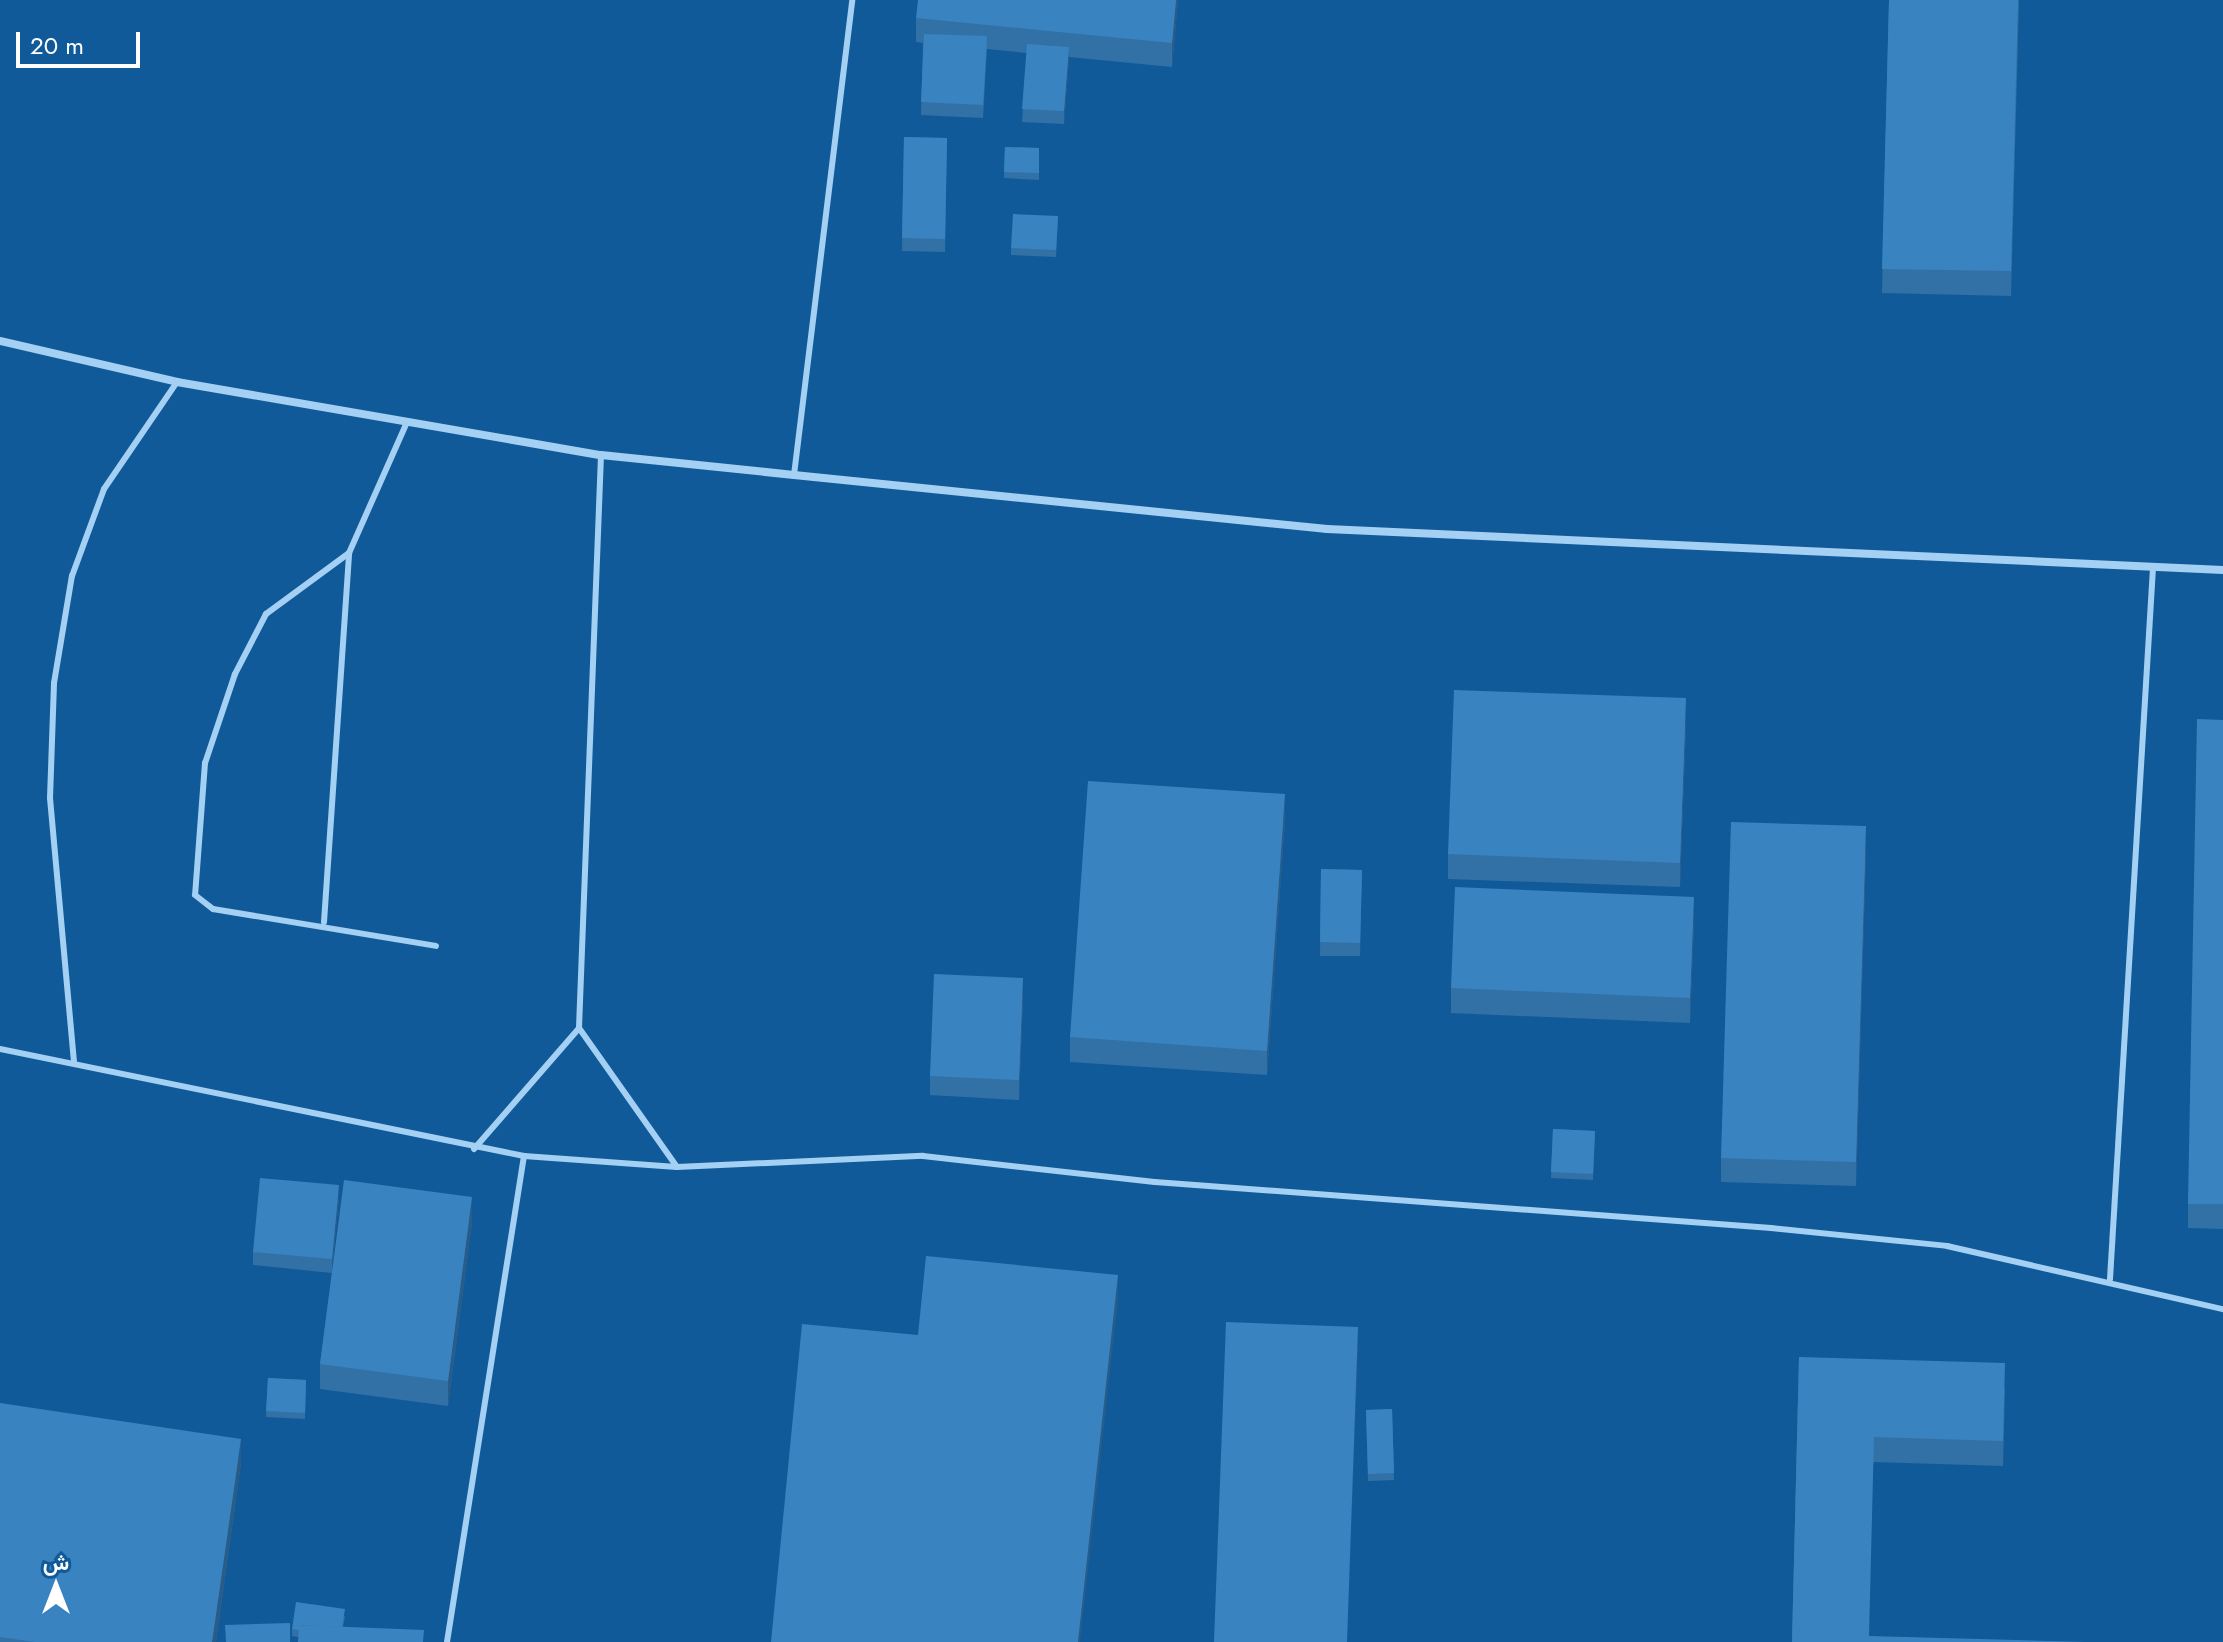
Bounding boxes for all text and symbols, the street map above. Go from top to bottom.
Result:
scale bar [20,16,144,66]
text: 20 m [30,28,84,63]
north arrow [16,1546,96,1626]
text: ش [43,1546,69,1578]

